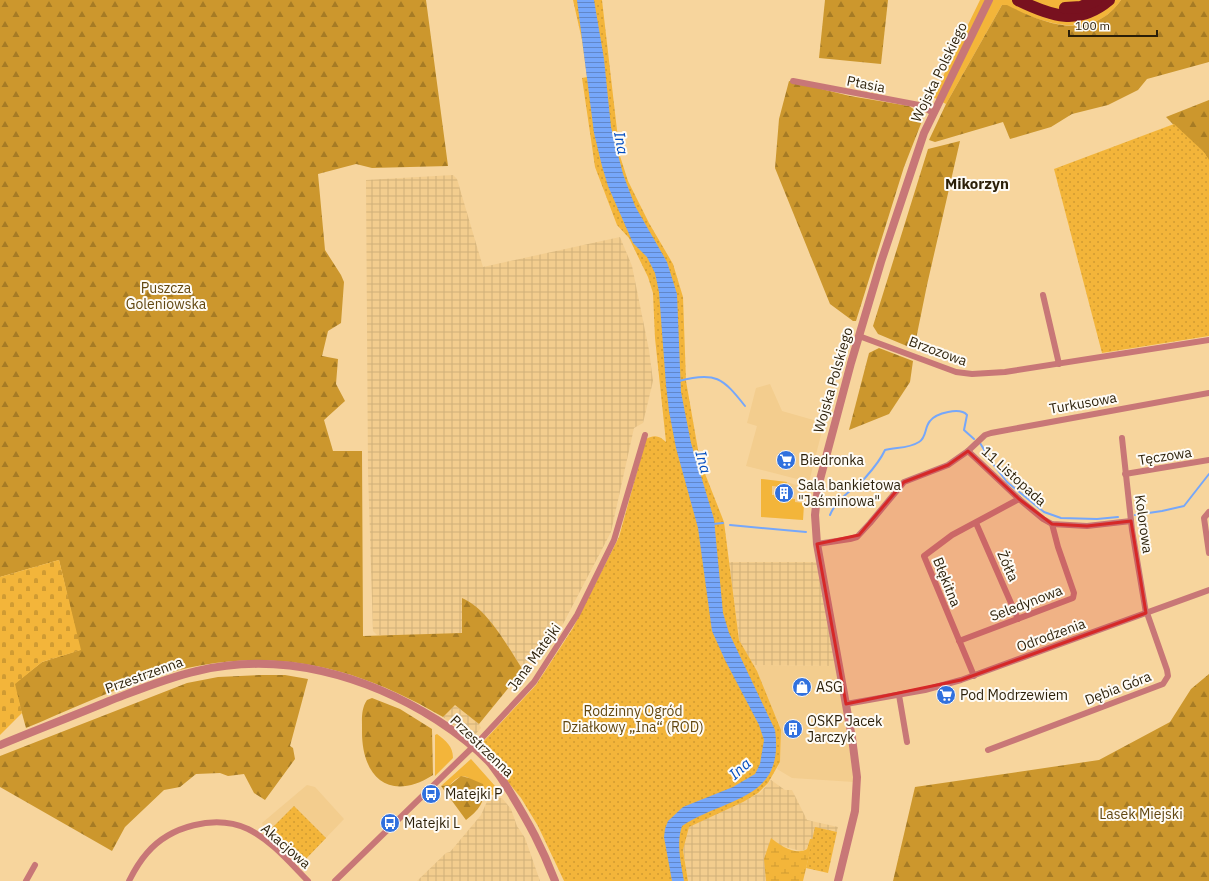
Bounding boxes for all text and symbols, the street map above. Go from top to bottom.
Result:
scale bar [1069,12,1157,38]
text: 100 m [1075,18,1110,33]
street label: Wojska Polskiego [907,19,971,125]
street label: Ptasia [845,71,887,97]
water label: Ina [610,130,633,156]
district label: Mikorzyn [945,174,1009,193]
park label: Puszcza Goleniowska [126,279,207,313]
street label: Wojska Polskiego [809,325,857,435]
street label: Brzozowa [906,332,970,370]
street label: Turkusowa [1048,388,1119,418]
street label: 11 Listopada [978,442,1051,510]
street label: Tęczowa [1137,443,1194,469]
water label: Ina [691,448,716,476]
supermarket icon: Biedronka [775,449,797,471]
place label: Biedronka [800,451,865,469]
place label: Sala bankietowa "Jaśminowa" [798,476,902,510]
building icon: Sala bankietowa "Jaśminowa" [773,482,795,504]
street label: Kolorowa [1131,494,1157,555]
street label: Żółta [993,548,1023,585]
street label: Błękitna [929,555,965,610]
street label: Seledynowa [987,581,1065,625]
street label: Odrodzenia [1014,614,1088,656]
street label: Jana Matejki [503,620,565,694]
street label: Przestrzenna [103,652,186,697]
street label: Dębia Góra [1082,667,1154,709]
shop icon: ASG [791,676,813,698]
place label: ASG [816,678,843,696]
supermarket icon: Pod Modrzewiem [935,684,957,706]
place label: Pod Modrzewiem [960,686,1068,704]
park label: Rodzinny Ogród Działkowy „Ina“ (ROD) [562,702,704,736]
street label: Przestrzenna [446,711,518,781]
place label: OSKP Jacek Jarczyk [807,712,883,746]
building icon: OSKP Jacek Jarczyk [782,718,804,740]
water label: Ina [725,754,755,783]
bus stop icon: Matejki P [420,783,442,805]
place label: Matejki P [445,785,503,803]
park label: Lasek Miejski [1099,805,1183,823]
bus stop icon: Matejki L [379,812,401,834]
place label: Matejki L [404,814,460,832]
street label: Akacjowa [257,819,315,873]

